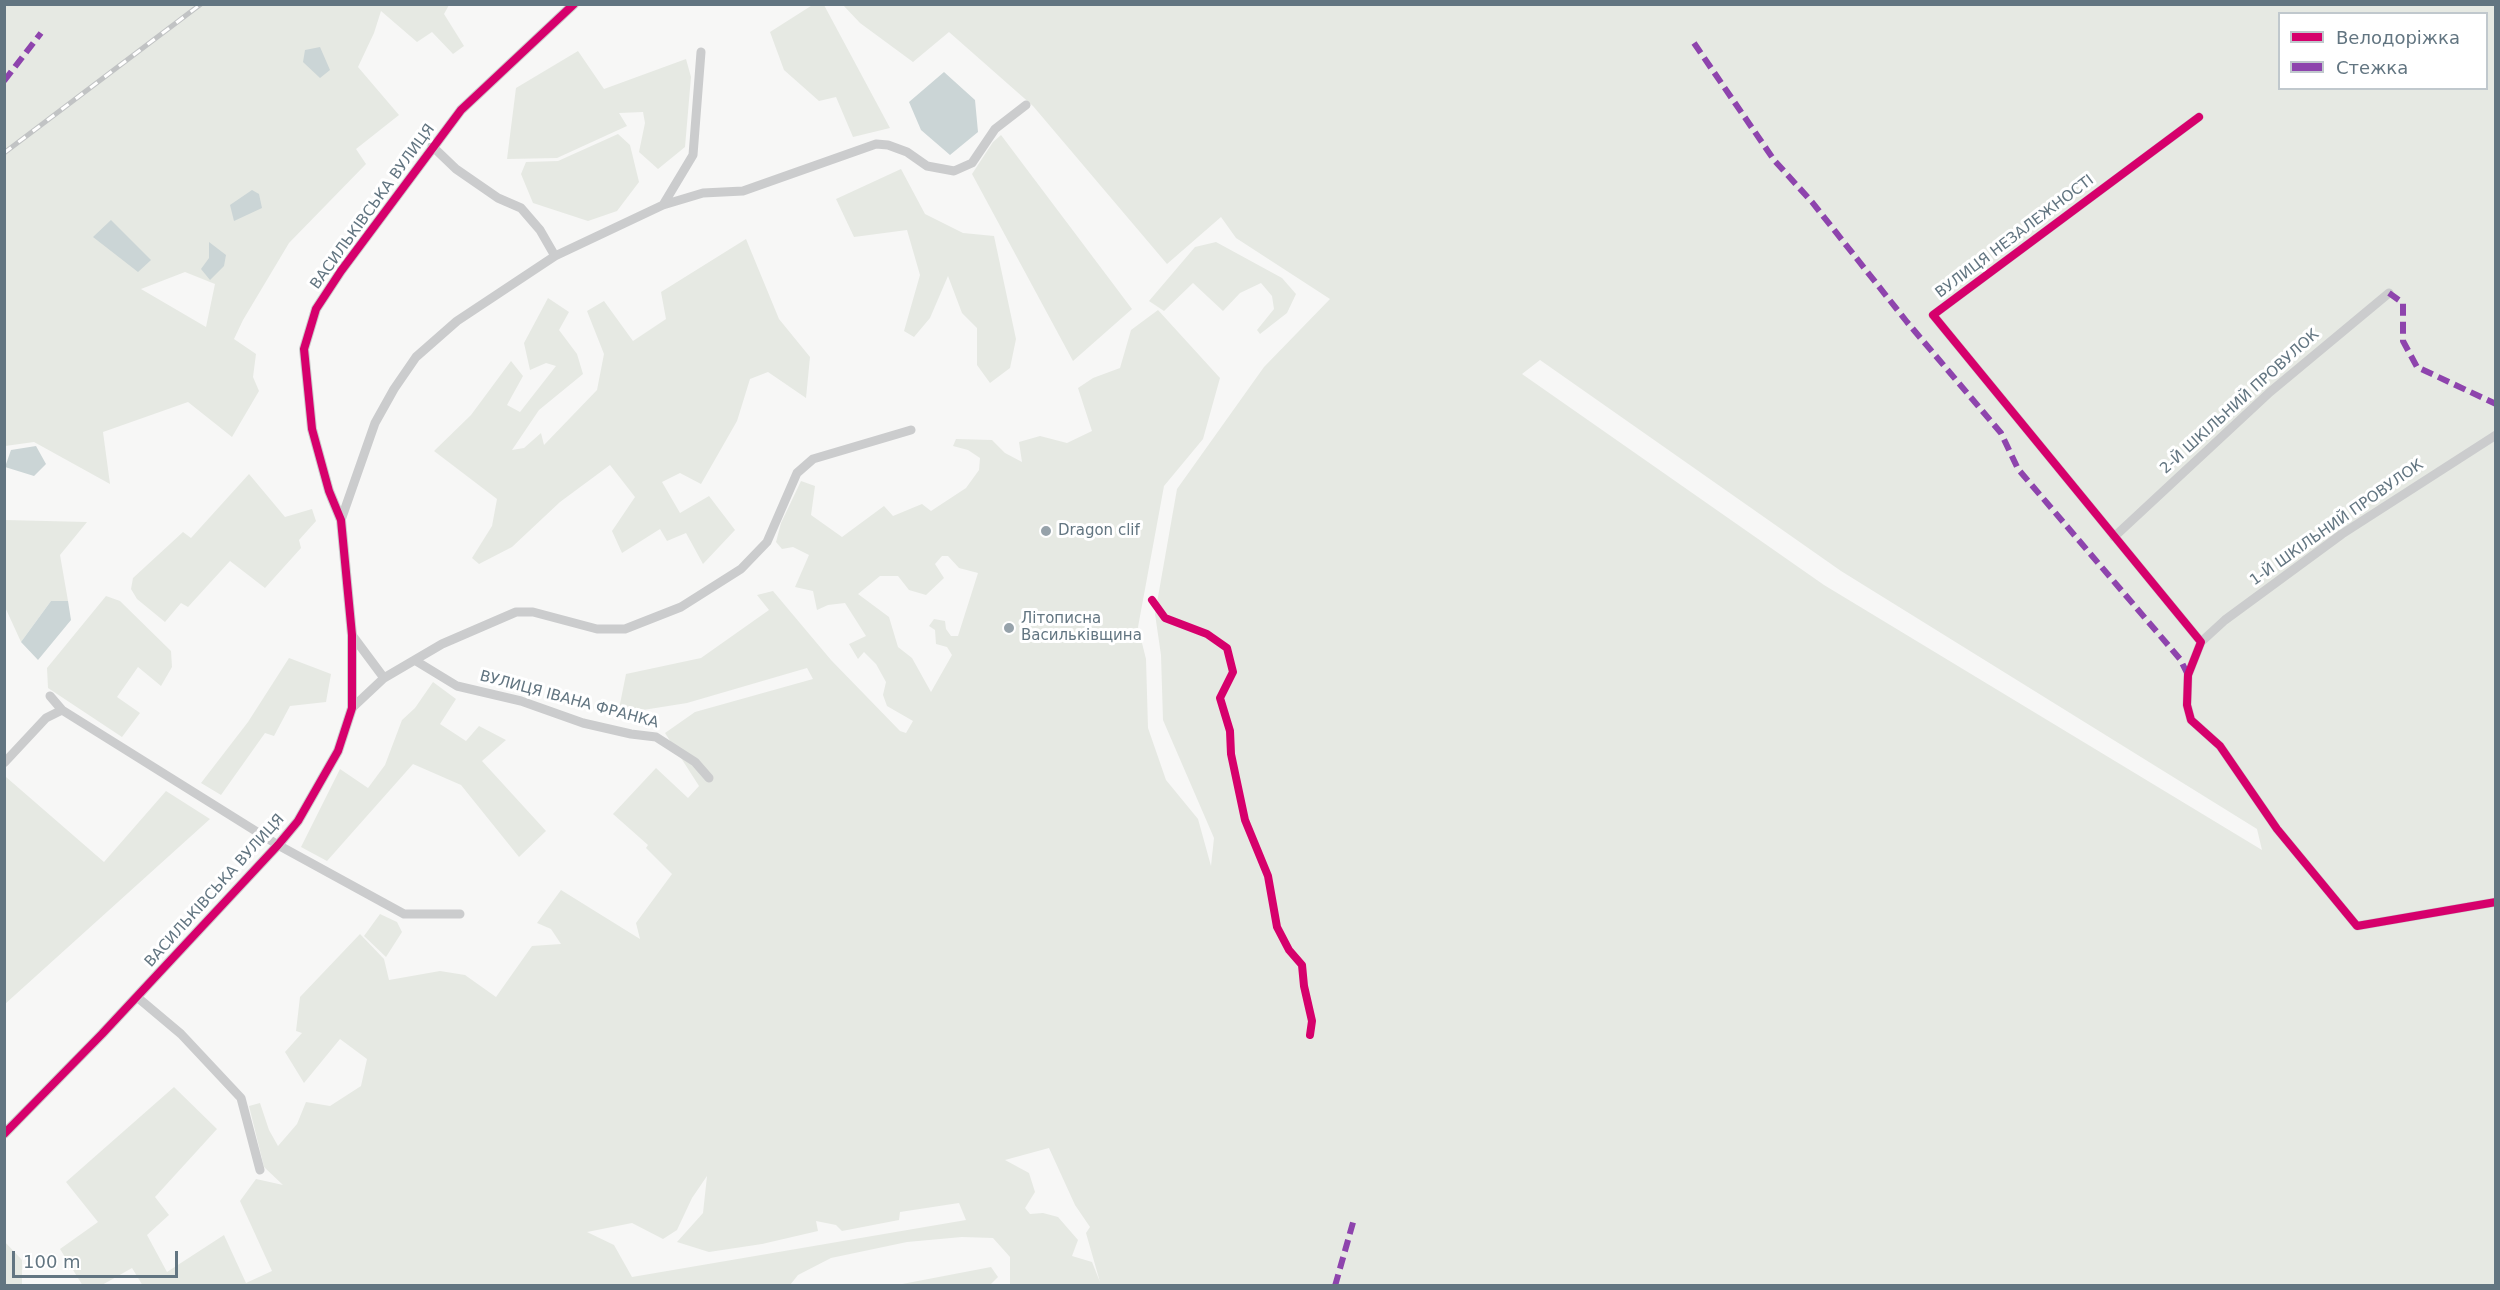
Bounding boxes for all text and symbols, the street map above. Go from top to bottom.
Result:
legend [2278,12,2488,90]
text: Велодоріжка [2336,27,2460,48]
text: Стежка [2336,57,2408,78]
street label: ВАСИЛЬКІВСЬКА ВУЛИЦЯ [307,121,439,293]
street label: ВУЛИЦЯ НЕЗАЛЕЖНОСТІ [1932,172,2098,302]
street label: 2-Й ШКІЛЬНИЙ ПРОВУЛОК [2157,326,2323,478]
street label: 1-Й ШКІЛЬНИЙ ПРОВУЛОК [2247,456,2427,590]
place label: Dragon clif [1058,522,1140,540]
marker: Dragon clif [1039,524,1053,538]
place label: Літописна Васильківщина [1021,610,1142,645]
marker: Літописна Васильківщина [1002,621,1016,635]
street label: ВУЛИЦЯ ІВАНА ФРАНКА [478,667,660,733]
street label: ВАСИЛЬКІВСЬКА ВУЛИЦЯ [142,811,288,971]
scale bar [15,1239,182,1277]
text: 100 m [23,1251,81,1272]

